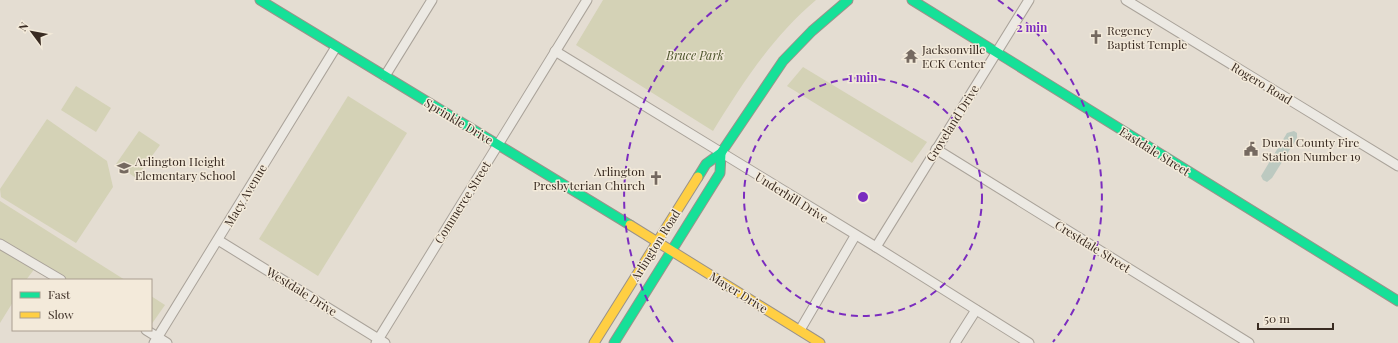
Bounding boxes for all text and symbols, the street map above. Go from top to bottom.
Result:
north arrow [12,12,52,52]
text: N [15,19,32,34]
text: 2 min [1017,19,1048,35]
place label: Regency Baptist Temple [1107,22,1187,52]
church icon: Regency Baptist Temple [1088,29,1104,45]
place label: Jacksonville ECK Center [921,41,986,71]
park label: Bruce Park [665,47,724,63]
temple icon: Jacksonville ECK Center [903,48,919,64]
street label: Rogero Road [1228,58,1296,108]
text: 1 min [848,69,878,85]
street label: Groveland Drive [922,82,982,164]
street label: Sprinkle Drive [422,94,496,148]
street label: Eastdale Street [1117,123,1194,179]
place label: Duval County Fire Station Number 19 [1262,134,1361,164]
public building icon: Duval County Fire Station Number 19 [1243,141,1259,157]
place label: Arlington Height Elementary School [134,153,236,183]
street label: Commerce Street [430,157,494,246]
school or university icon: Arlington Height Elementary School [116,160,132,176]
street label: Macy Avenue [220,161,270,229]
place label: Arlington Presbyterian Church [533,163,645,193]
street label: Underhill Drive [753,168,831,226]
church icon: Arlington Presbyterian Church [648,170,664,186]
centre of rings [856,190,870,204]
street label: Arlington Road [626,206,683,285]
street label: Crestdale Street [1052,216,1135,276]
street label: Westdale Drive [263,262,340,319]
street label: Mayer Drive [707,268,771,316]
legend [12,279,152,331]
text: Fast [48,286,71,302]
scale bar [1258,305,1333,331]
text: Slow [48,306,74,322]
text: 50 m [1264,310,1290,326]

